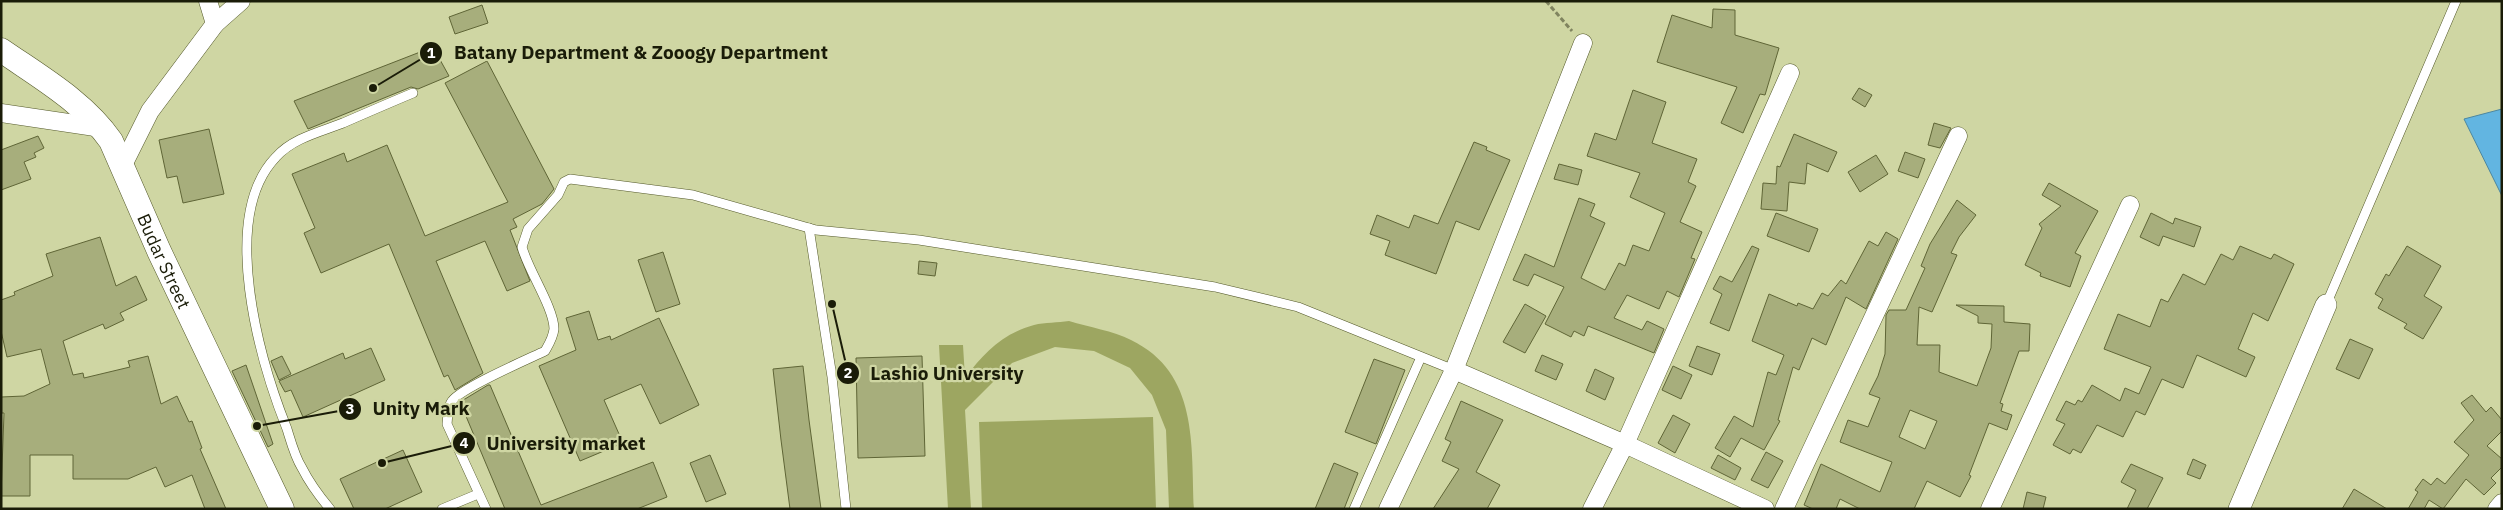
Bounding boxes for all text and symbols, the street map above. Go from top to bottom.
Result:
callout: Batany Department & Zooogy Department [419,36,838,70]
text: Batany Department & Zooogy Department [454,40,828,64]
text: 1 [426,43,436,62]
street label: Budar Street [133,210,196,312]
callout: Lashio University [835,356,1033,390]
text: Lashio University [870,361,1024,385]
text: 2 [843,363,853,382]
callout: Unity Mark [338,392,479,426]
text: Unity Mark [373,396,469,420]
text: 3 [345,399,355,418]
callout: University market [452,426,656,460]
text: University market [486,431,646,455]
text: 4 [459,433,469,452]

